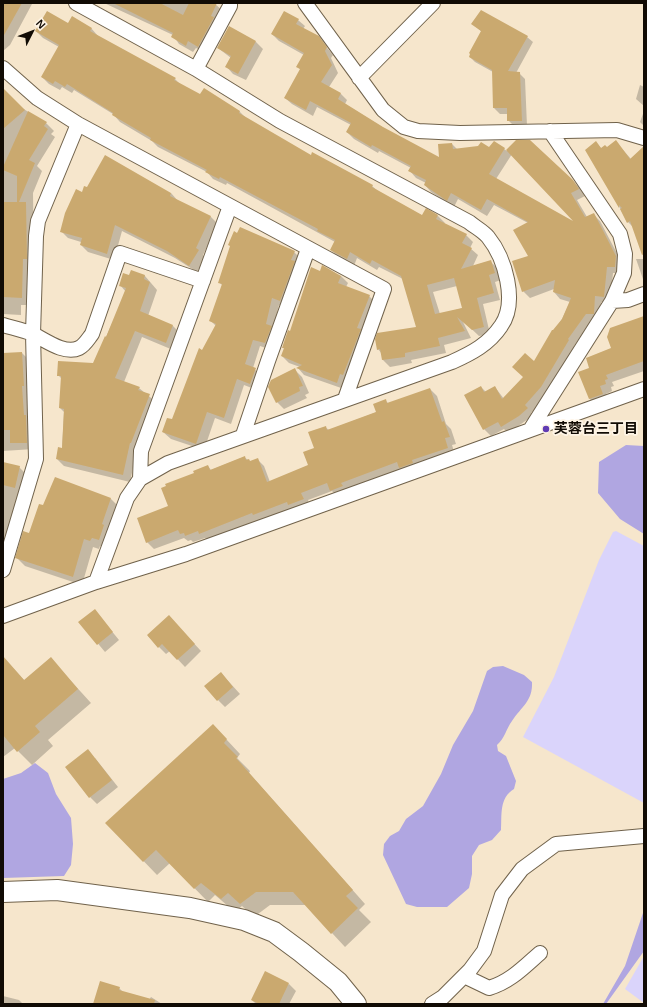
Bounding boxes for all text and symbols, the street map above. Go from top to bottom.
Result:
north arrow [12,12,52,52]
text: N [34,17,48,31]
place label: 芙蓉台三丁目 [554,421,638,437]
marker: 芙蓉台三丁目 [541,424,551,434]

